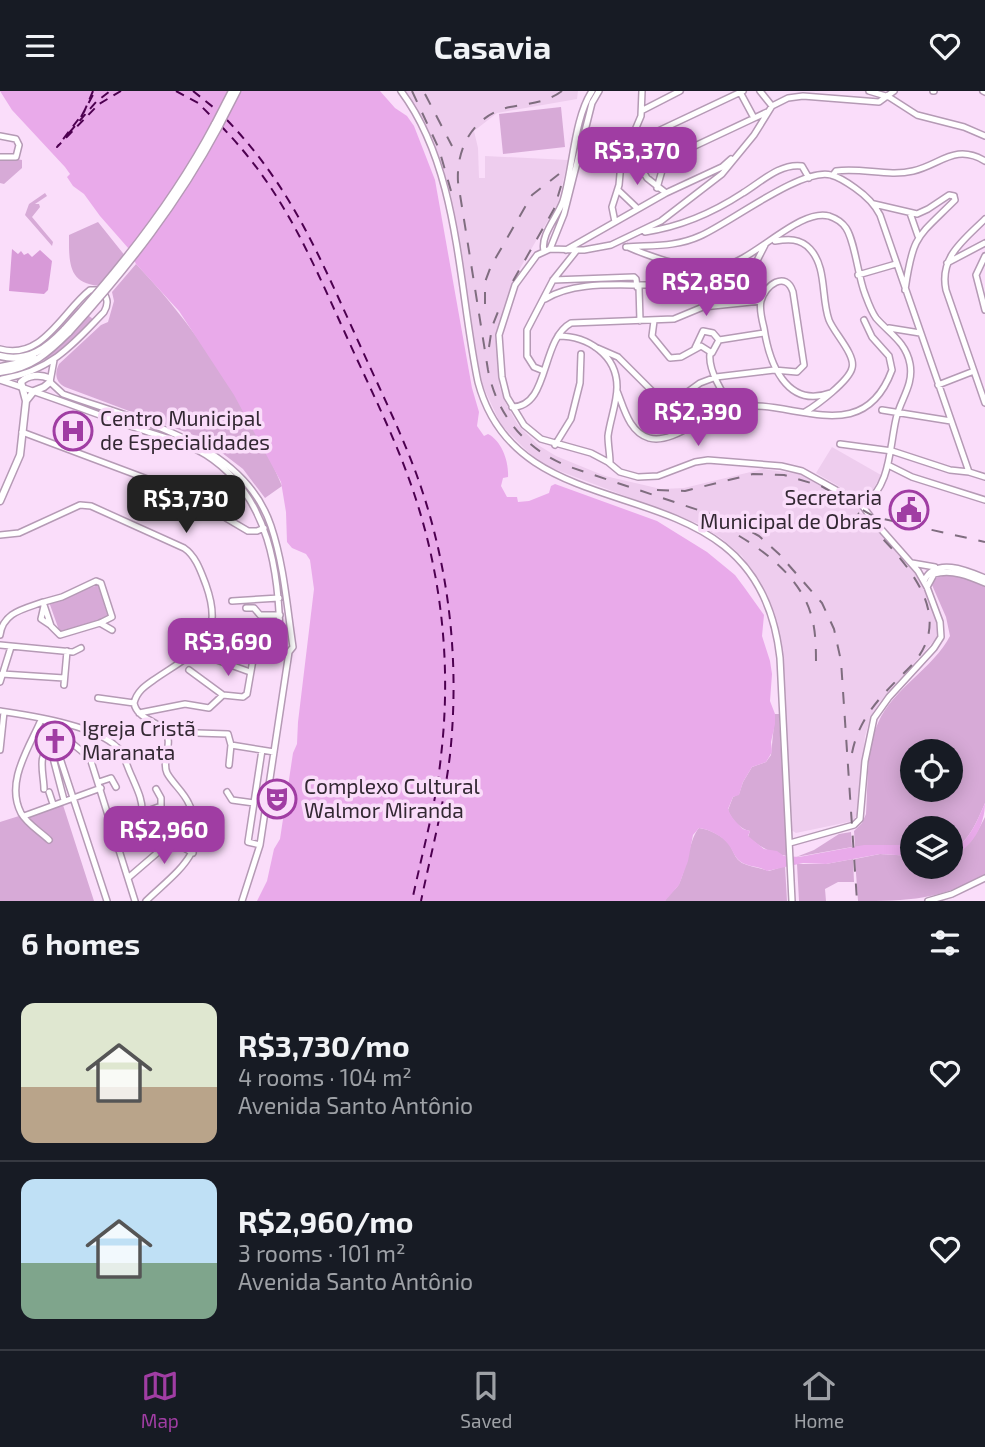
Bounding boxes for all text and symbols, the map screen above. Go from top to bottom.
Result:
icon: menu [21,27,59,65]
text: Casavia [434,27,551,65]
icon: heart [926,27,964,65]
pin: R$3,370 [572,127,702,187]
text: R$3,370 [594,136,680,164]
pin: R$2,850 [641,259,771,318]
text: R$2,850 [662,267,750,295]
pin: R$2,390 [633,389,763,448]
text: R$2,390 [654,397,742,425]
place label: Centro Municipal de Especialidades [100,405,270,454]
hospital icon: Centro Municipal de Especialidades [52,410,94,452]
pin: R$3,730 [121,475,251,535]
text: R$3,730 [143,484,229,512]
place label: Secretaria Municipal de Obras [700,484,882,533]
public building icon: Secretaria Municipal de Obras [888,489,930,531]
pin: R$3,690 [163,619,293,678]
text: R$3,690 [184,627,272,655]
place label: Igreja Cristã Maranata [82,715,196,764]
church icon: Igreja Cristã Maranata [34,720,76,762]
map controls [900,739,963,879]
button: locate [900,739,963,802]
place label: Complexo Cultural Walmor Miranda [304,773,480,822]
theatre icon: Complexo Cultural Walmor Miranda [256,778,298,820]
pin: R$2,960 [99,807,229,866]
text: R$2,960 [120,815,208,843]
button: layers [900,816,963,879]
icon: filters [926,924,964,962]
text: 6 homes [21,925,140,961]
text: R$3,730/mo [238,1027,410,1063]
icon: home [77,1031,161,1115]
icon: heart [926,1054,964,1092]
text: 4 rooms · 104 m² [238,1063,412,1091]
text: Avenida Santo Antônio [238,1091,473,1119]
text: R$2,960/mo [238,1203,414,1239]
icon: home [77,1207,161,1291]
icon: heart [926,1230,964,1268]
text: 3 rooms · 101 m² [238,1239,405,1267]
text: Avenida Santo Antônio [238,1267,473,1295]
tab: Map [141,1367,179,1432]
tab: Saved [460,1367,512,1432]
tab: Home [794,1367,844,1432]

